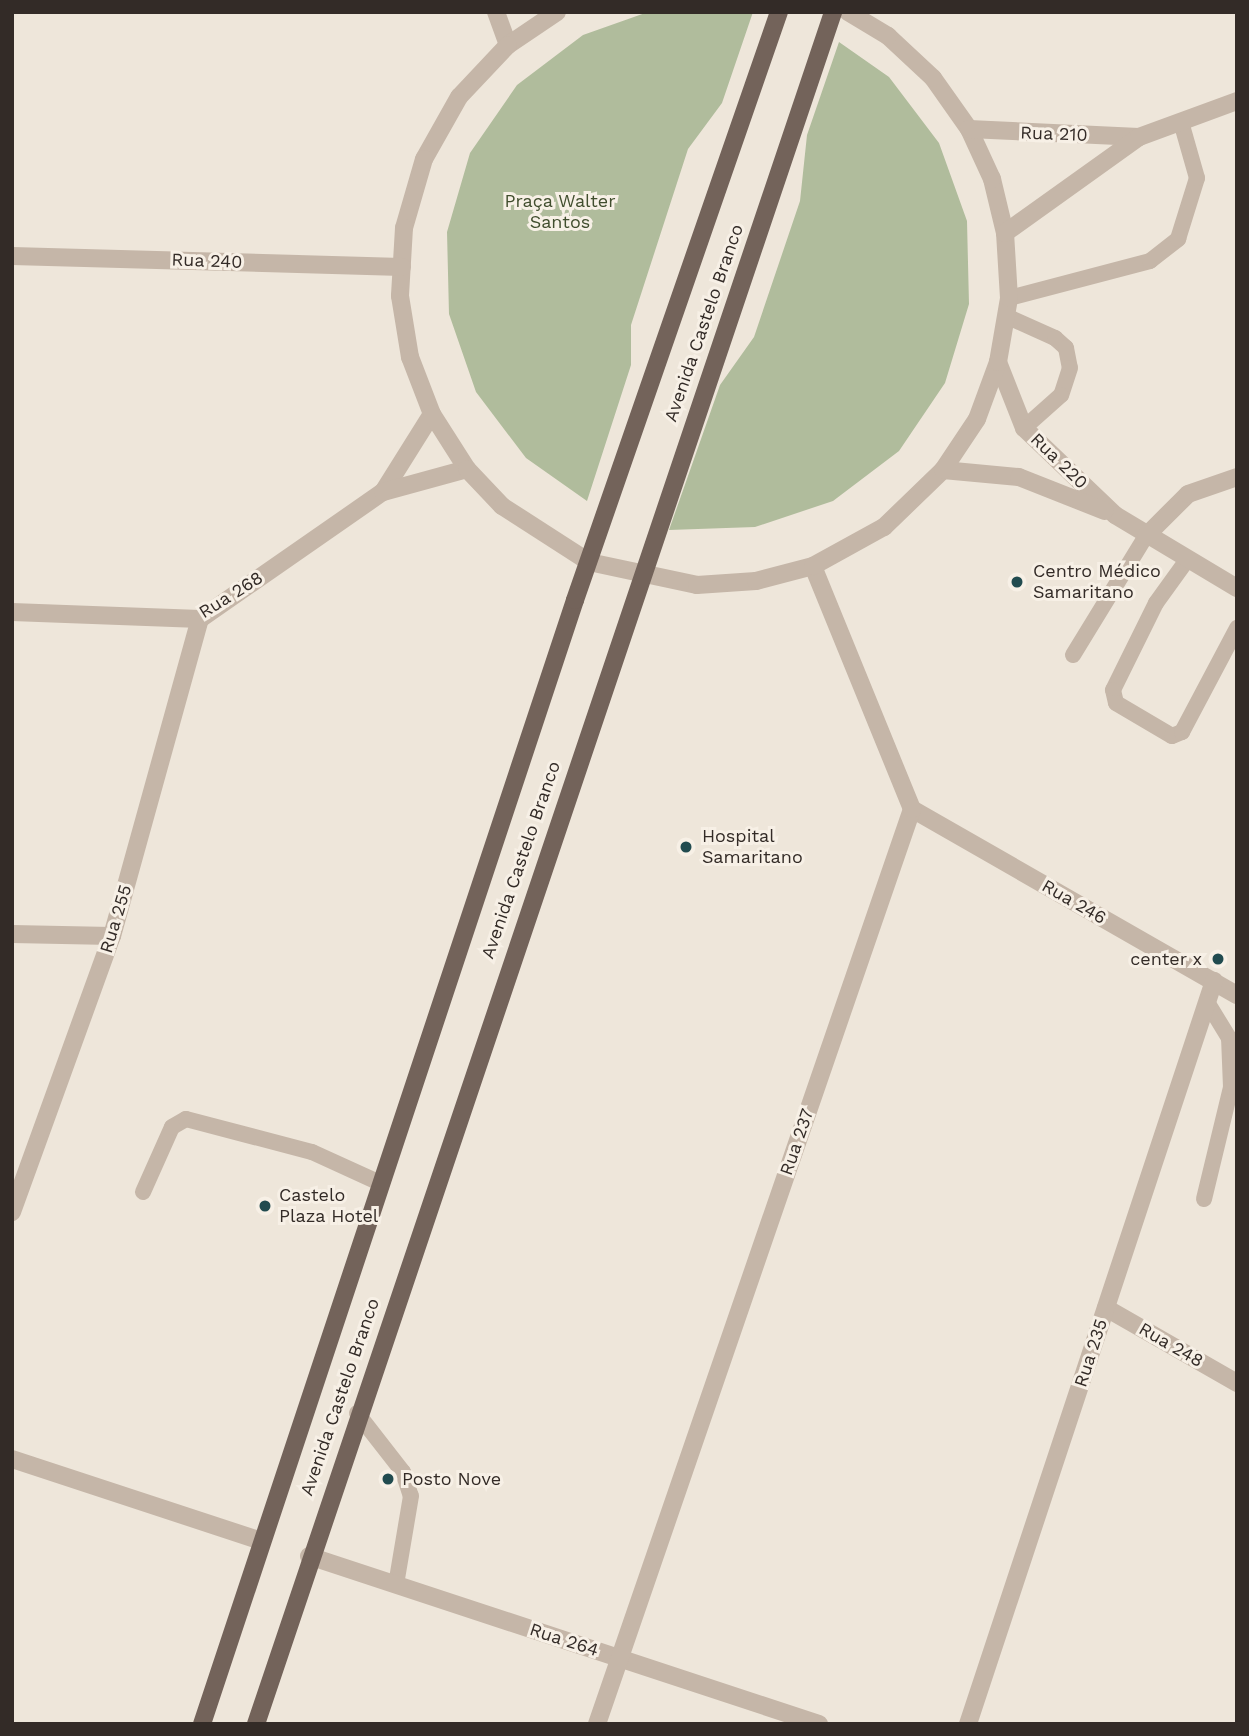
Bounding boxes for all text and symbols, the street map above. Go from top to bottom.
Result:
street label: Rua 210 [1020,122,1088,146]
park label: Praça Walter Santos [504,191,616,234]
street label: Avenida Castelo Branco [660,221,748,425]
street label: Rua 240 [171,249,243,273]
street label: Rua 220 [1026,428,1092,494]
place label: Centro Médico Samaritano [1033,561,1161,604]
street label: Rua 268 [195,567,267,623]
marker: Centro Médico Samaritano [1007,572,1027,592]
street label: Avenida Castelo Branco [477,758,565,962]
place label: Hospital Samaritano [702,826,803,868]
marker: Hospital Samaritano [676,837,696,857]
street label: Rua 246 [1038,875,1110,929]
street label: Rua 255 [95,882,137,956]
place label: center x [1130,948,1202,970]
marker: center x [1208,949,1228,969]
street label: Rua 237 [775,1106,819,1178]
place label: Castelo Plaza Hotel [279,1185,379,1228]
marker: Castelo Plaza Hotel [257,1198,273,1214]
street label: Avenida Castelo Branco [296,1295,384,1499]
street label: Rua 235 [1070,1316,1112,1390]
street label: Rua 248 [1135,1318,1207,1372]
place label: Posto Nove [402,1468,501,1490]
marker: Posto Nove [380,1471,396,1487]
street label: Rua 264 [527,1619,601,1661]

